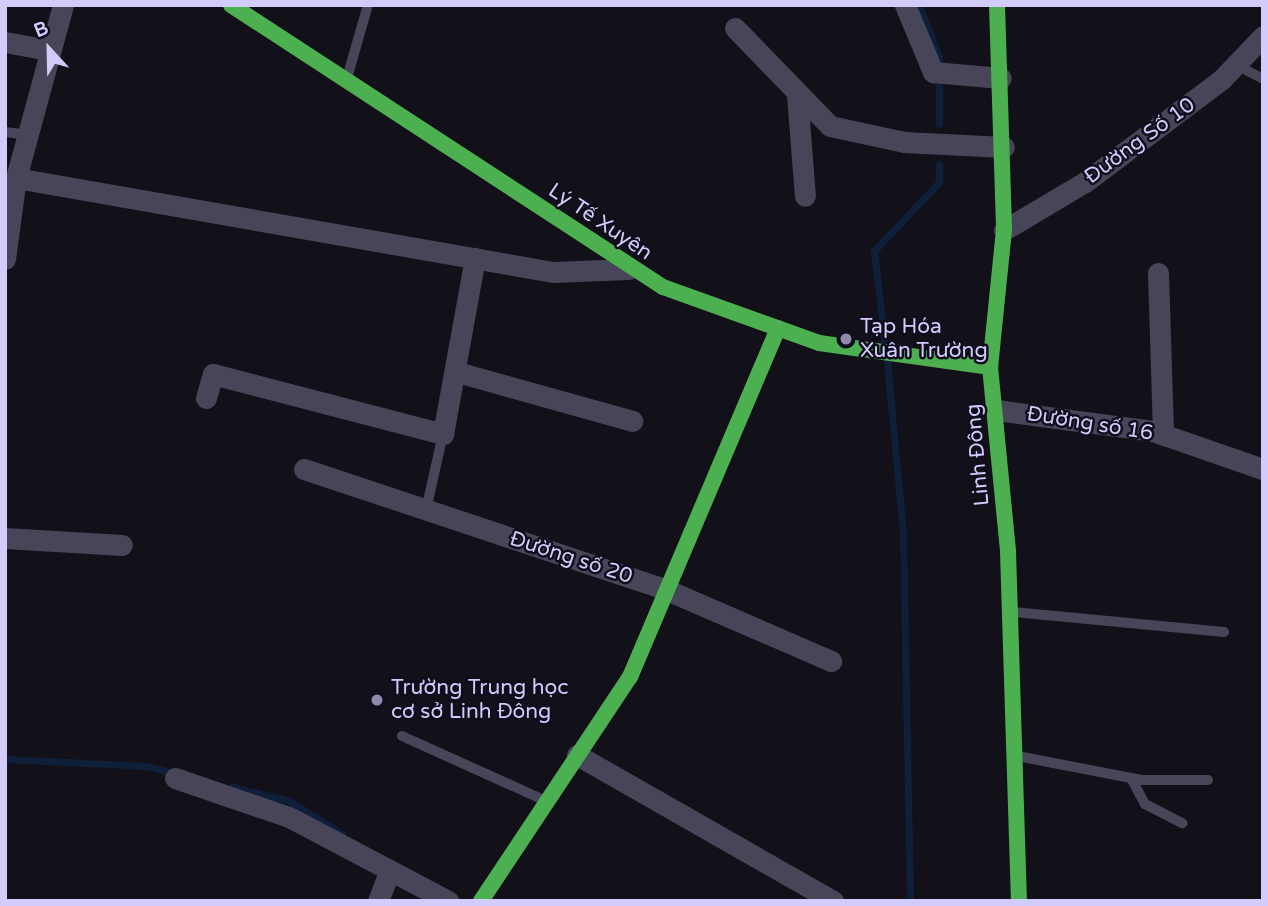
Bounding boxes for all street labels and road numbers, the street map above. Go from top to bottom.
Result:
street label: Đường Số 10 [1080,92,1200,190]
street label: Lý Tế Xuyên [543,178,657,266]
street label: Đường số 16 [1025,402,1155,446]
street label: Linh Đông [961,403,995,507]
street label: Đường số 20 [506,526,636,590]

